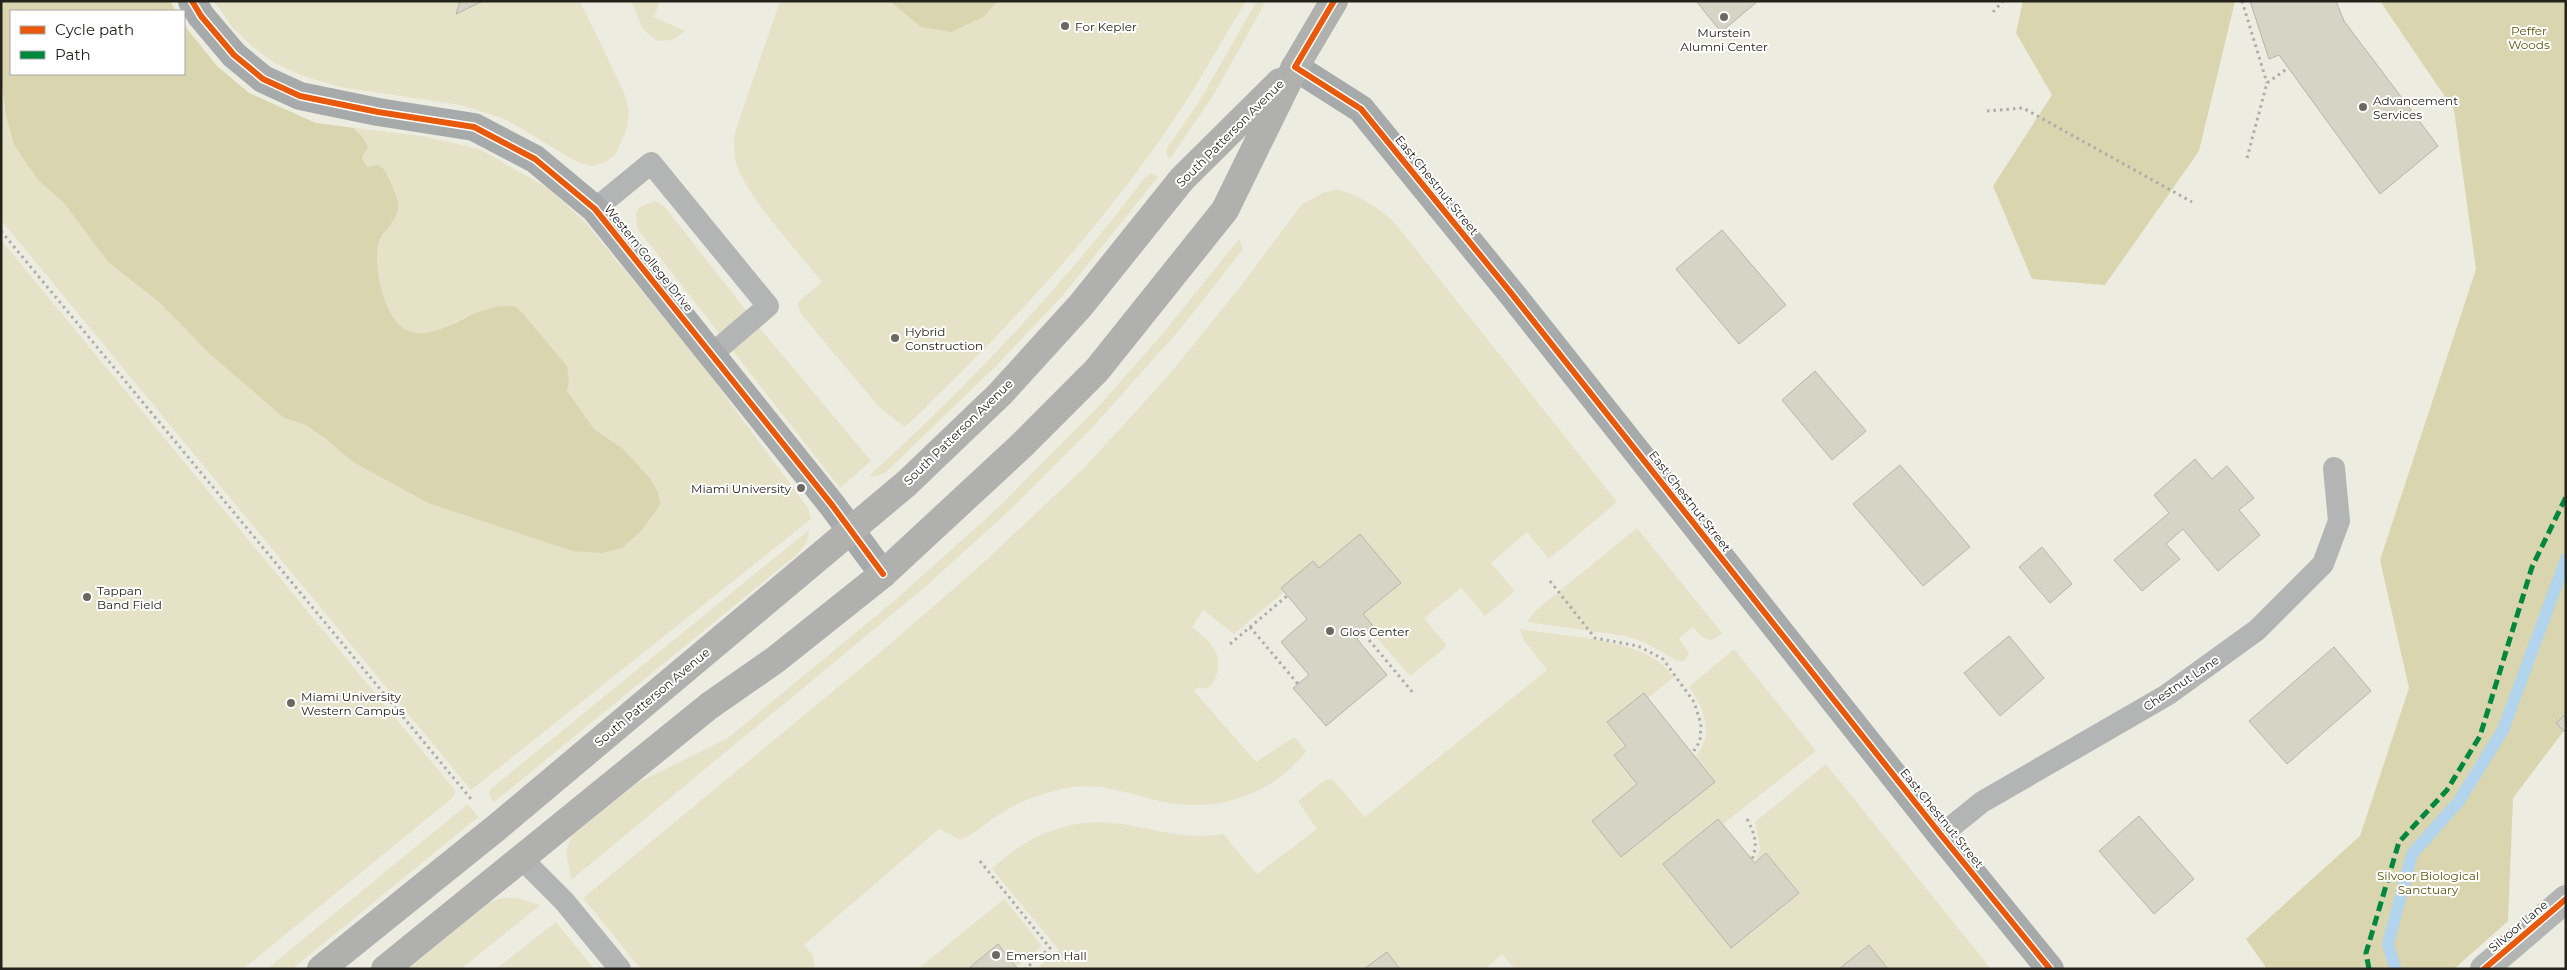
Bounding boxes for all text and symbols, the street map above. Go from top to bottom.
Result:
legend [10,10,185,75]
marker: Murstein Alumni Center [1718,11,1730,23]
place label: For Kepler [1075,19,1137,34]
text: Cycle path [55,20,134,39]
marker: For Kepler [1059,20,1071,32]
park label: Peffer Woods [2508,23,2550,52]
place label: Murstein Alumni Center [1680,25,1768,54]
text: Path [55,45,91,64]
street label: South Patterson Avenue [1173,76,1287,190]
place label: Advancement Services [2373,93,2458,122]
marker: Advancement Services [2357,101,2369,113]
street label: East Chestnut Street [1392,132,1482,238]
street label: Western College Drive [601,202,697,314]
place label: Hybrid Construction [905,324,983,353]
marker: Hybrid Construction [889,332,901,344]
street label: South Patterson Avenue [900,376,1016,488]
street label: East Chestnut Street [1646,448,1734,555]
place label: Miami University [691,481,791,496]
marker: Miami University [795,482,807,494]
place label: Tappan Band Field [97,583,162,612]
marker: Tappan Band Field [81,591,93,603]
place label: Glos Center [1340,624,1410,639]
marker: Glos Center [1324,625,1336,637]
street label: South Patterson Avenue [591,644,713,750]
street label: Chestnut Lane [2140,652,2222,714]
place label: Miami University Western Campus [301,689,405,718]
marker: Miami University Western Campus [285,697,297,709]
street label: East Chestnut Street [1897,765,1987,871]
park label: Silvoor Biological Sanctuary [2377,868,2479,897]
street label: Silvoor Lane [2485,897,2551,955]
place label: Emerson Hall [1006,948,1087,963]
marker: Emerson Hall [990,949,1002,961]

